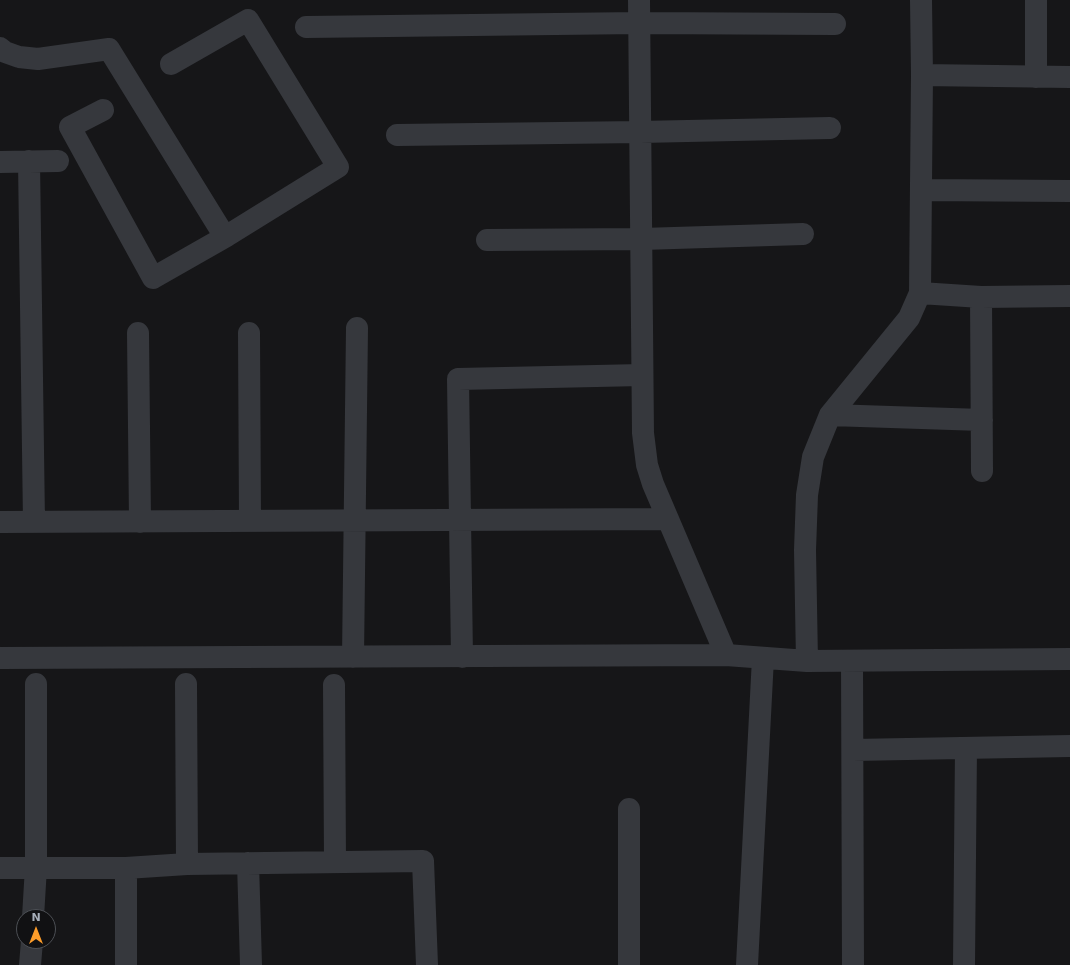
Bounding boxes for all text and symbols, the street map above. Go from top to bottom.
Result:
north arrow [16,909,56,949]
text: N [31,911,41,924]

